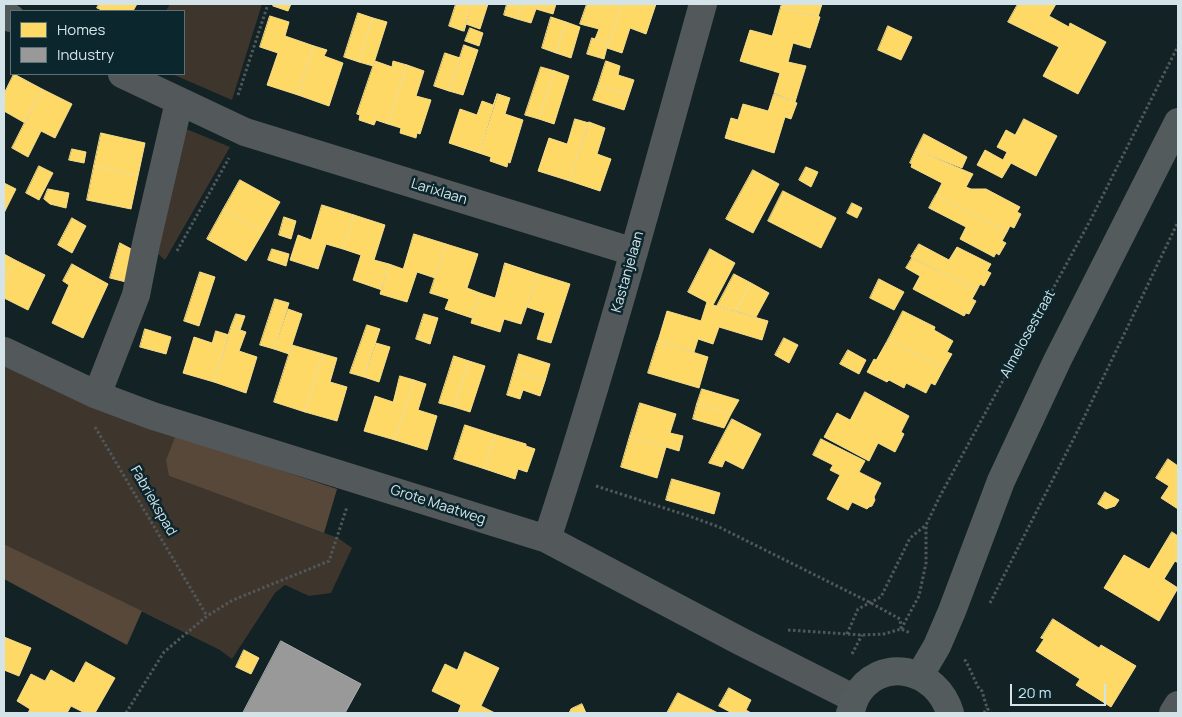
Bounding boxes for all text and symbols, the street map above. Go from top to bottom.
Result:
legend [10,10,185,75]
text: Homes [57,19,105,40]
text: Industry [57,44,114,65]
street label: Larixlaan [409,176,469,208]
street label: Kastanjelaan [608,229,648,315]
street label: Almelosestraat [997,287,1059,381]
street label: Fabriekspad [126,463,180,539]
street label: Grote Maatweg [388,482,488,528]
scale bar [1012,674,1108,706]
text: 20 m [1018,682,1051,703]

